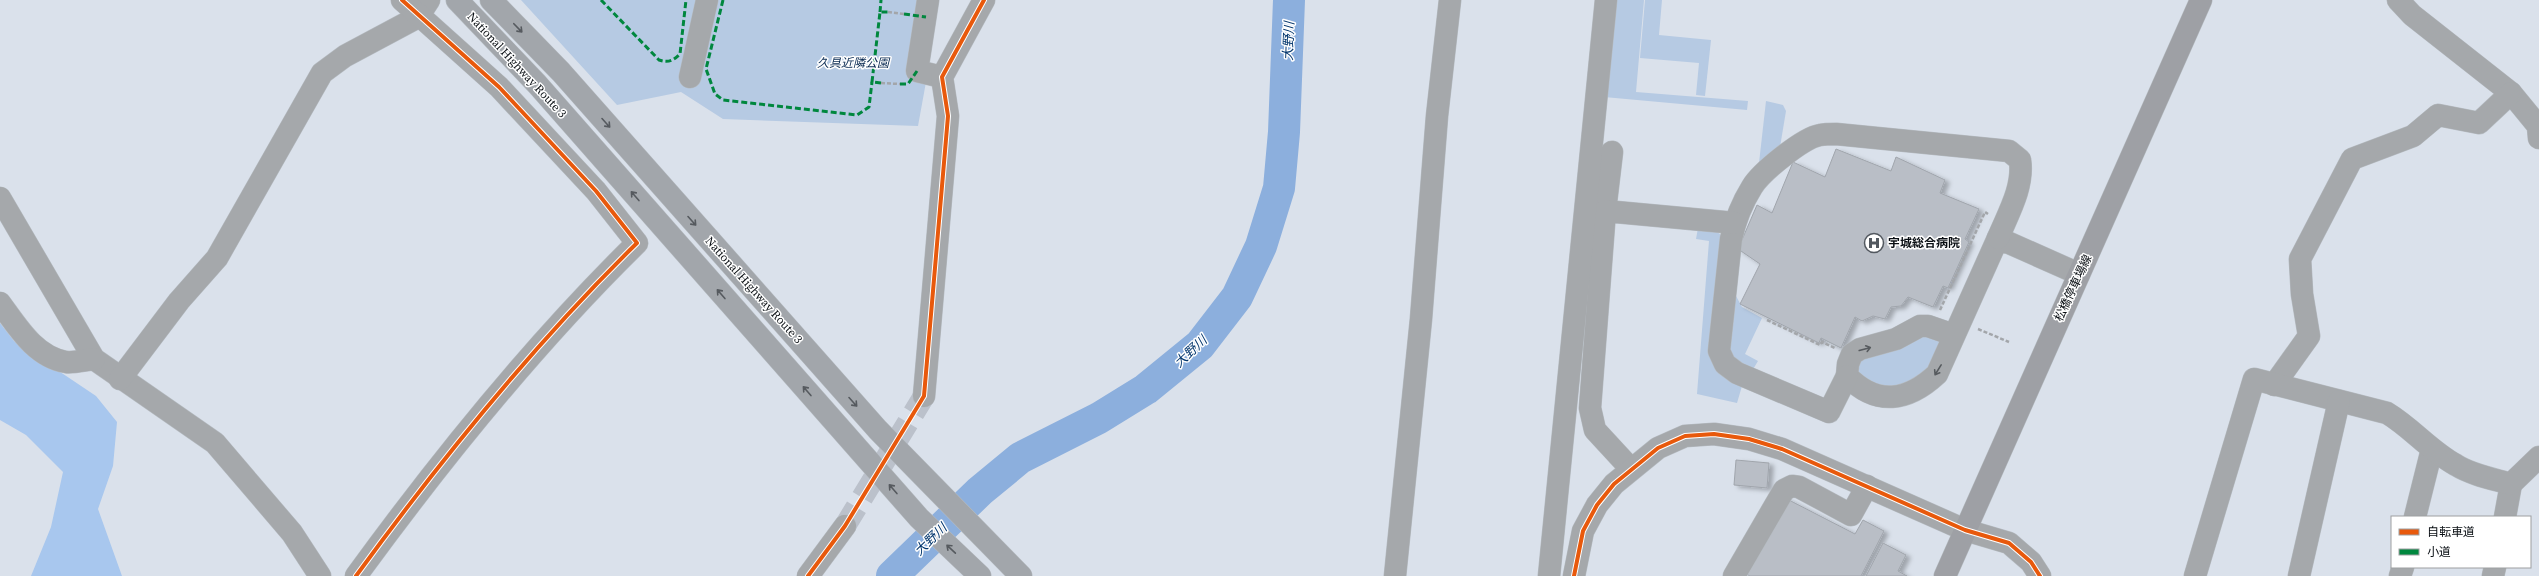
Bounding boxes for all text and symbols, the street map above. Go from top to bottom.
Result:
street label: National Highway Route 3 [464,9,570,121]
water label: 大野川 [1279,19,1298,61]
one-way arrow [513,23,523,33]
park label: 久具近隣公園 [817,55,891,71]
one-way arrow [602,118,611,129]
one-way arrow [631,191,640,201]
one-way arrow [688,216,697,226]
hospital icon: 宇城総合病院 [1863,232,1885,254]
street label: National Highway Route 3 [702,233,806,347]
place label: 宇城総合病院 [1888,235,1960,251]
street label: 松橋停車場線 [2051,252,2095,324]
one-way arrow [717,288,726,299]
water label: 大野川 [1170,330,1212,371]
one-way arrow [1858,344,1871,352]
one-way arrow [1934,365,1942,376]
one-way arrow [803,387,812,397]
one-way arrow [848,397,858,407]
one-way arrow [888,484,897,494]
legend [2391,516,2531,568]
water label: 大野川 [910,518,952,559]
text: 自転車道 [2427,524,2475,540]
one-way arrow [946,544,956,554]
text: 小道 [2427,544,2451,560]

